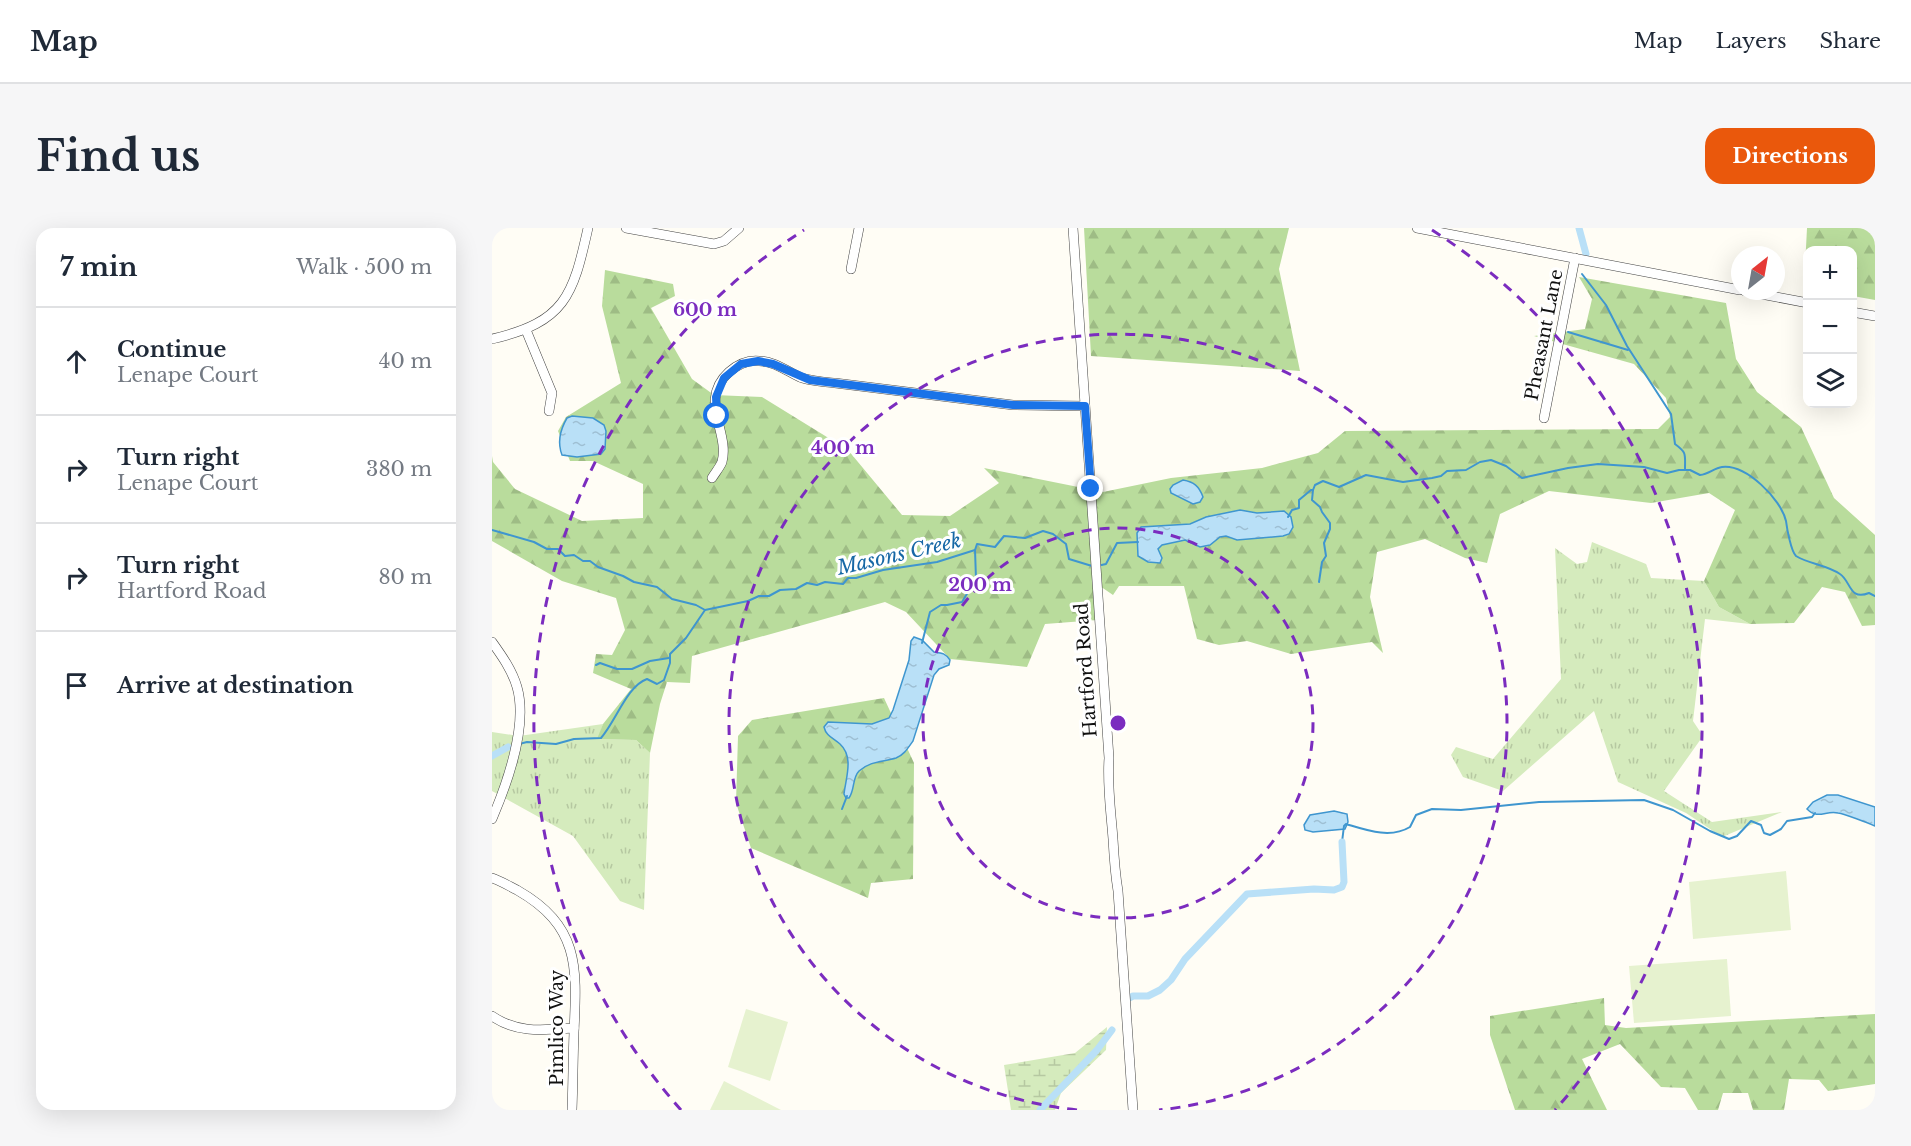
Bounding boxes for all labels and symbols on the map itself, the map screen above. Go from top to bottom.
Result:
north arrow [1731,246,1785,300]
street label: Pheasant Lane [1520,267,1568,403]
text: 600 m [673,299,737,321]
route start [703,402,729,428]
text: 400 m [811,437,875,459]
route end [1077,475,1103,501]
water label: Masons Creek [834,528,963,580]
text: 200 m [948,574,1012,596]
street label: Hartford Road [1070,602,1102,738]
centre of rings [1108,713,1128,733]
street label: Pimlico Way [546,969,568,1086]

